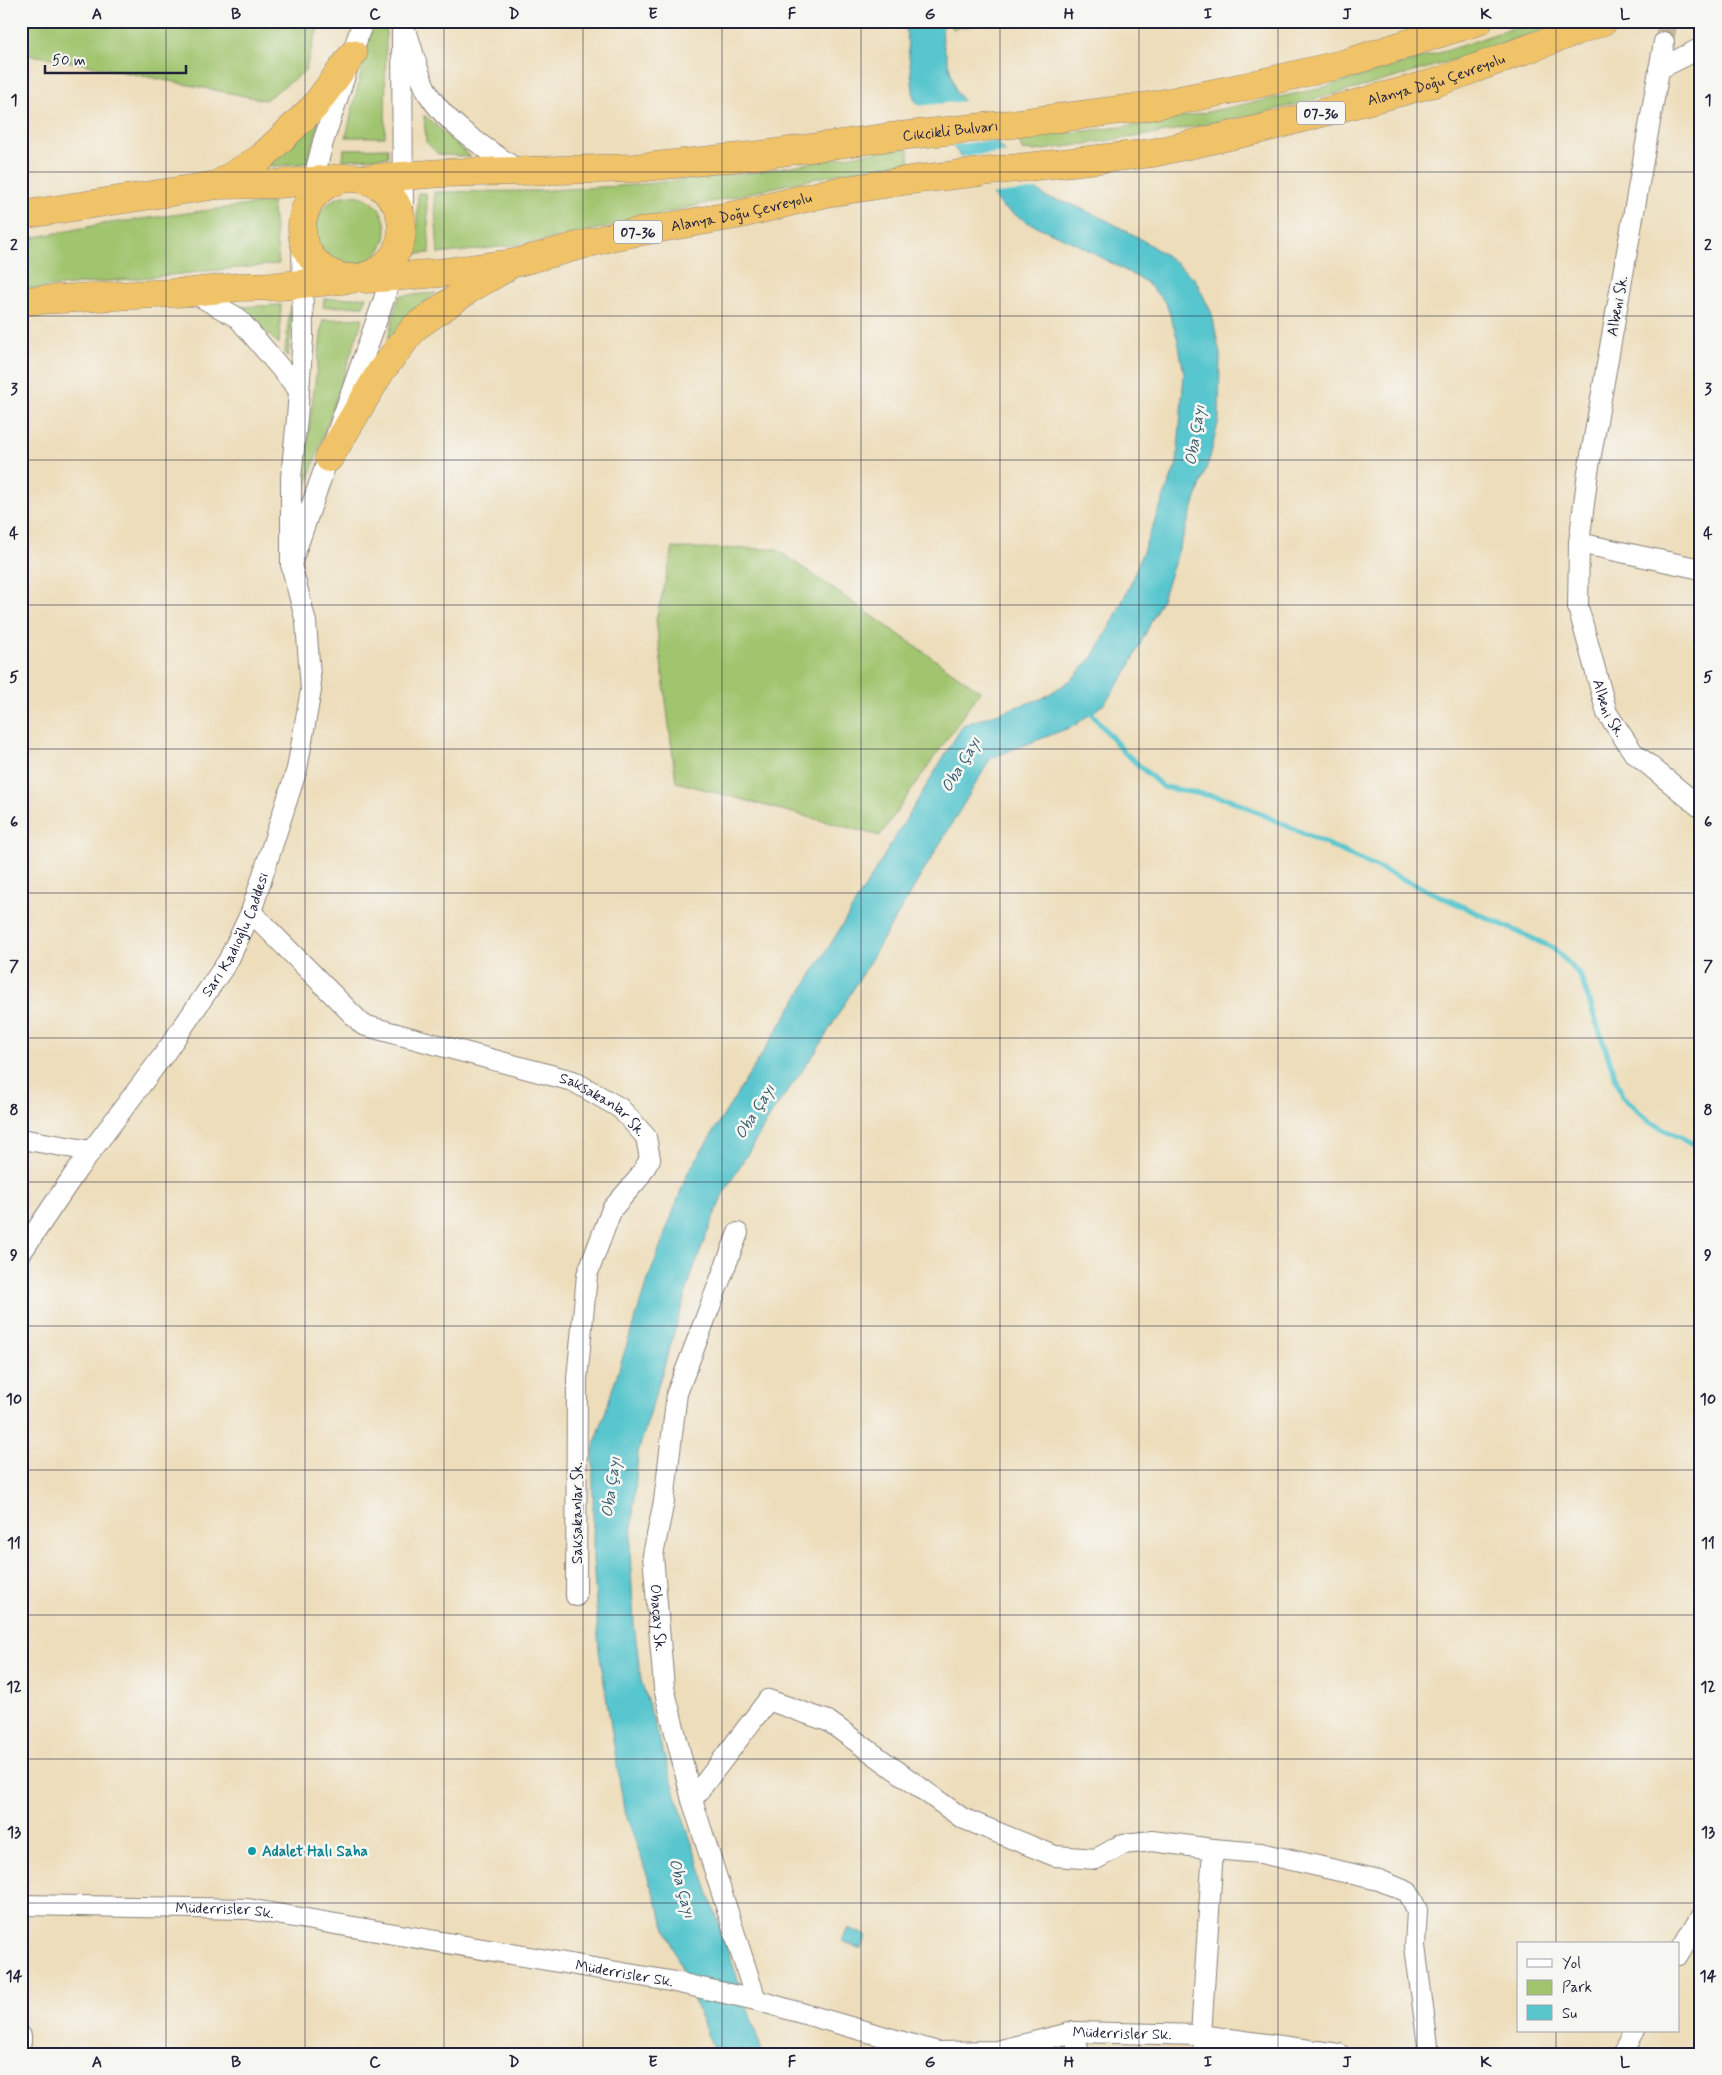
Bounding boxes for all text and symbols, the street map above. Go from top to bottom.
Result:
text: A [92,4,102,25]
text: B [231,4,241,25]
text: C [369,4,381,25]
text: D [508,4,520,25]
text: E [648,4,658,25]
text: F [788,4,797,25]
text: G [925,4,936,25]
text: H [1064,4,1075,25]
text: I [1204,4,1213,25]
text: J [1342,4,1352,25]
text: K [1480,4,1492,25]
text: L [1620,4,1631,25]
scale bar [45,42,186,74]
street label: Alanya Doğu Çevreyolu [1365,49,1508,111]
text: 50 m [52,51,86,71]
text: 1 [10,90,18,111]
text: 1 [1704,90,1712,111]
road number: 07-36 [1297,102,1345,125]
street label: Cikcikli Bulvarı [902,117,1000,147]
street label: Alanya Doğu Çevreyolu [669,188,814,237]
road number: 07-36 [614,220,662,243]
text: 2 [10,235,18,256]
text: 2 [1704,235,1712,256]
street label: Albeni Sk. [1603,274,1633,338]
text: 3 [10,379,18,400]
text: 3 [1704,379,1712,400]
water label: Oba Çayı [1180,403,1211,467]
text: 4 [9,523,19,544]
text: 4 [1703,523,1713,544]
text: 5 [9,667,19,688]
text: 5 [1703,667,1713,688]
street label: Albeni Sk. [1587,677,1629,741]
water label: Oba Çayı [937,733,986,796]
text: 6 [10,812,18,833]
text: 6 [1704,812,1712,833]
street label: Sarı Kadıoğlu Caddesi [197,870,274,1001]
text: 7 [9,956,19,977]
text: 7 [1703,956,1713,977]
street label: Saksakanlar Sk. [557,1069,650,1141]
water label: Oba Çayı [730,1080,781,1143]
text: 8 [9,1100,19,1121]
text: 8 [1703,1100,1713,1121]
text: 9 [10,1245,18,1266]
text: 9 [1704,1245,1712,1266]
text: 10 [6,1389,22,1410]
text: 10 [1700,1389,1716,1410]
water label: Oba Çayı [597,1455,626,1519]
street label: Saksakanlar Sk. [568,1462,588,1564]
text: 11 [7,1533,21,1554]
text: 11 [1701,1533,1715,1554]
street label: Obaçay Sk. [644,1583,670,1652]
text: 12 [6,1677,22,1698]
text: 12 [1700,1677,1716,1698]
text: 13 [7,1822,21,1843]
text: 13 [1701,1822,1715,1843]
place label: Adalet Halı Saha [262,1842,368,1862]
marker: Adalet Halı Saha [246,1845,258,1857]
water label: Oba Çayı [664,1856,700,1921]
street label: Müderrisler Sk. [175,1899,276,1924]
legend [1517,1942,1680,2032]
text: Yol [1562,1954,1581,1974]
street label: Müderrisler Sk. [574,1956,675,1992]
text: 14 [6,1966,23,1987]
text: 14 [1700,1966,1717,1987]
text: Park [1562,1978,1592,1998]
text: Su [1562,2004,1577,2024]
street label: Müderrisler Sk. [1072,2023,1172,2045]
text: A [92,2052,102,2073]
text: B [231,2052,241,2073]
text: C [369,2052,381,2073]
text: D [508,2052,520,2073]
text: E [648,2052,658,2073]
text: F [788,2052,797,2073]
text: G [925,2052,936,2073]
text: H [1064,2052,1075,2073]
text: I [1204,2052,1213,2073]
text: J [1342,2052,1352,2073]
text: K [1480,2052,1492,2073]
text: L [1620,2052,1631,2073]

